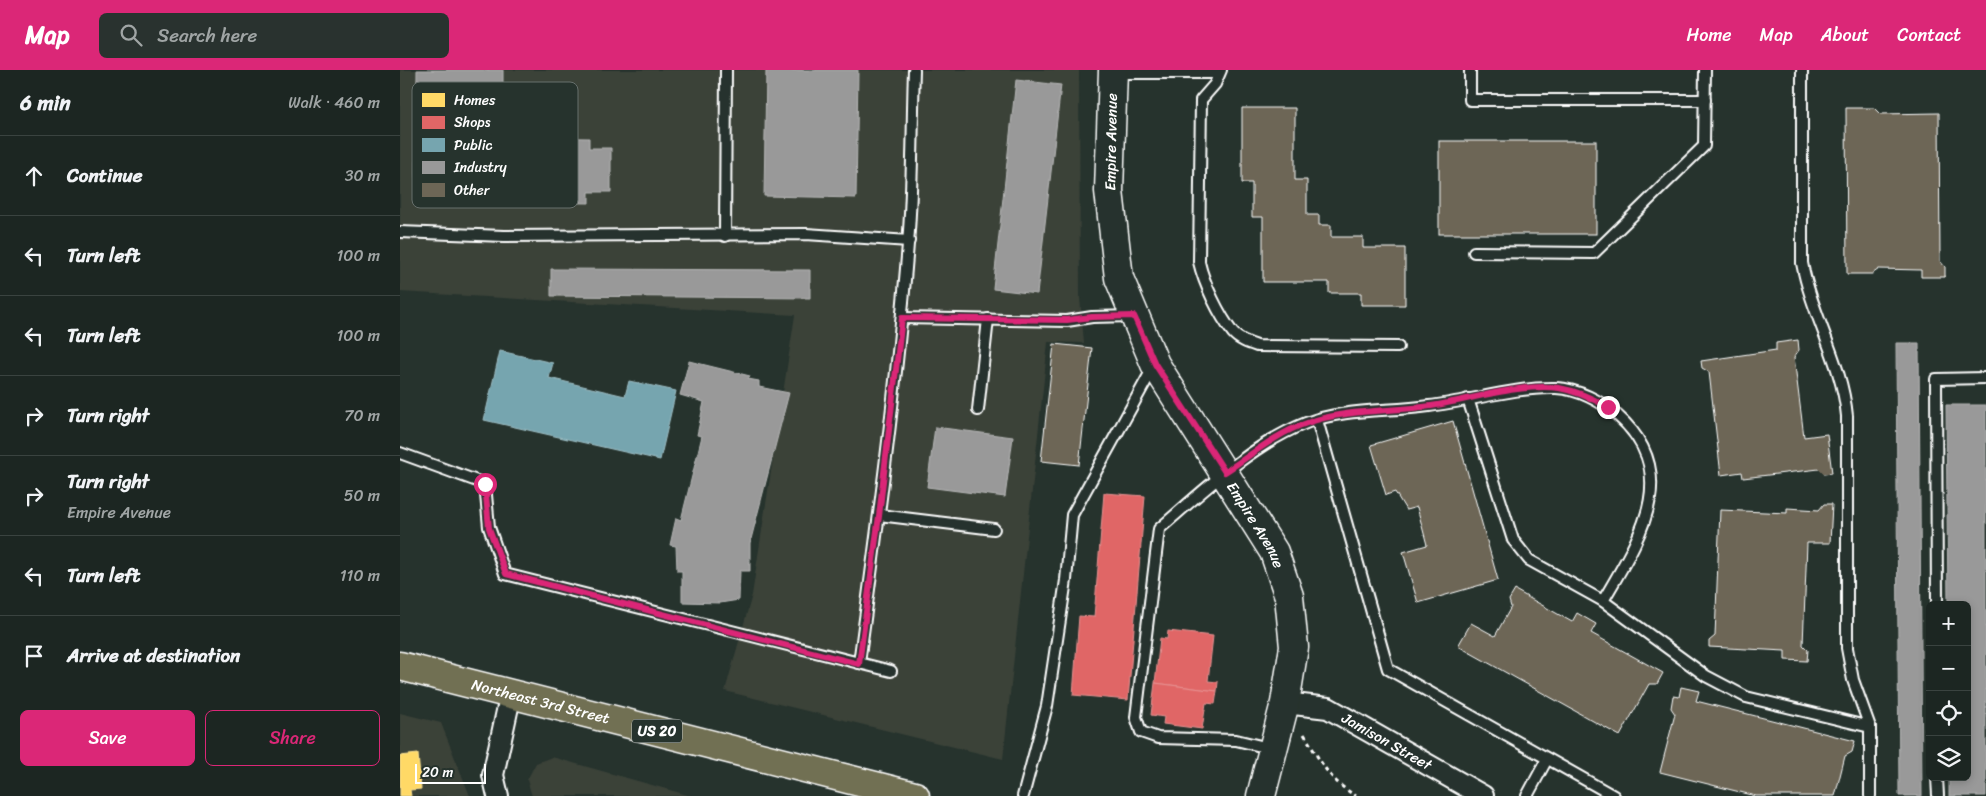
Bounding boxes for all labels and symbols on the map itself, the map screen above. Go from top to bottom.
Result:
legend [412,82,578,208]
text: Homes [454,88,496,113]
street label: Empire Avenue [1097,93,1125,191]
text: Shops [454,110,491,135]
text: Public [454,133,493,158]
text: Industry [453,155,508,180]
text: Other [454,178,491,203]
route end [1597,396,1620,419]
route start [474,473,497,496]
street label: Empire Avenue [1220,476,1292,572]
street label: Northeast 3rd Street [469,672,613,732]
street label: Jamison Street [1336,705,1438,778]
road number: US 20 [632,719,682,742]
scale bar [415,761,486,784]

